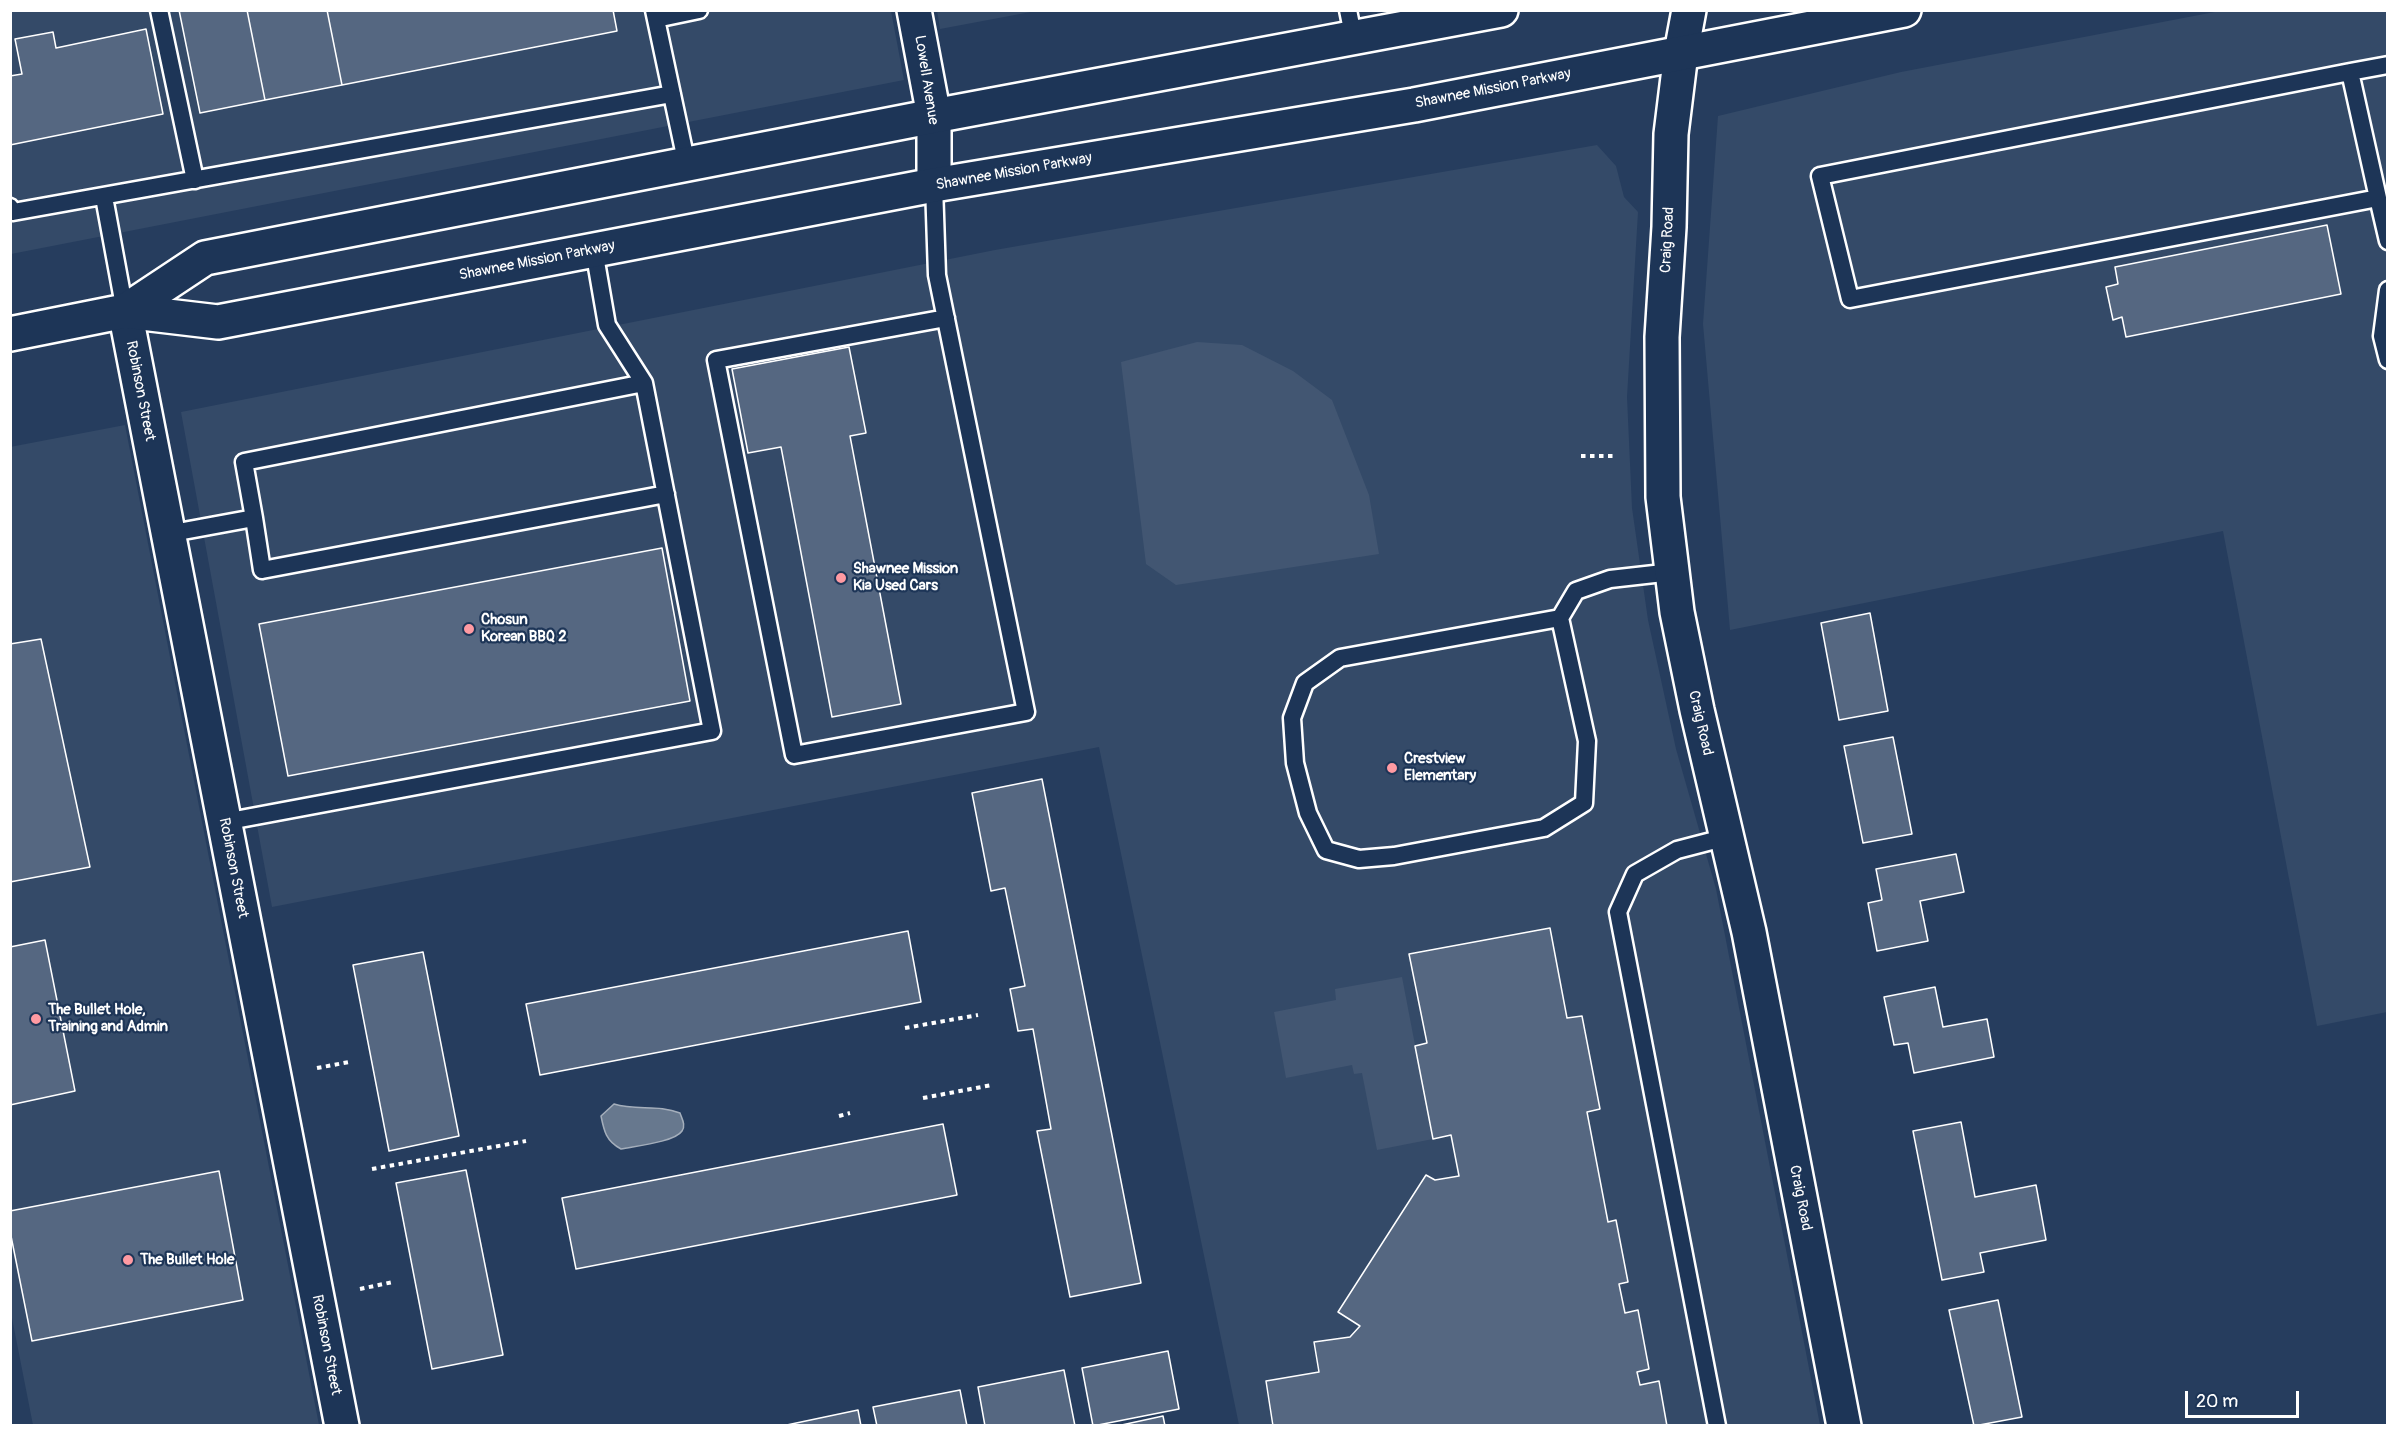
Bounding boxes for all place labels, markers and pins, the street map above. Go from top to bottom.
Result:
place label: Shawnee Mission Kia Used Cars [853,560,958,595]
marker: Shawnee Mission Kia Used Cars [834,571,848,585]
place label: Chosun Korean BBQ 2 [481,611,567,646]
marker: Chosun Korean BBQ 2 [462,622,476,636]
place label: Crestview Elementary [1404,750,1476,785]
marker: Crestview Elementary [1385,761,1399,775]
place label: The Bullet Hole, Training and Admin [48,1001,168,1036]
marker: The Bullet Hole, Training and Admin [29,1012,43,1026]
place label: The Bullet Hole [140,1251,234,1269]
marker: The Bullet Hole [121,1253,135,1267]

